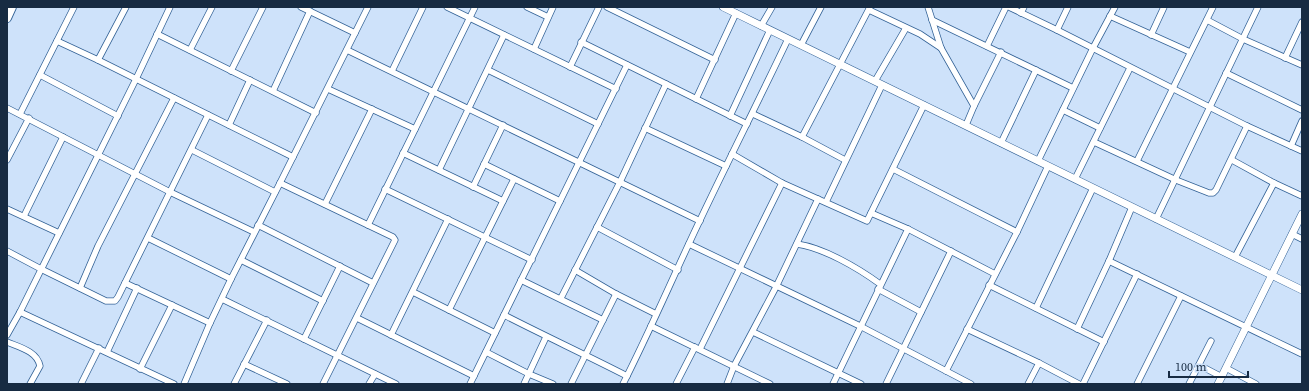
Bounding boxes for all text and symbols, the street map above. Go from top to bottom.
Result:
scale bar [1169,353,1248,379]
text: 100 m [1175,359,1207,375]

